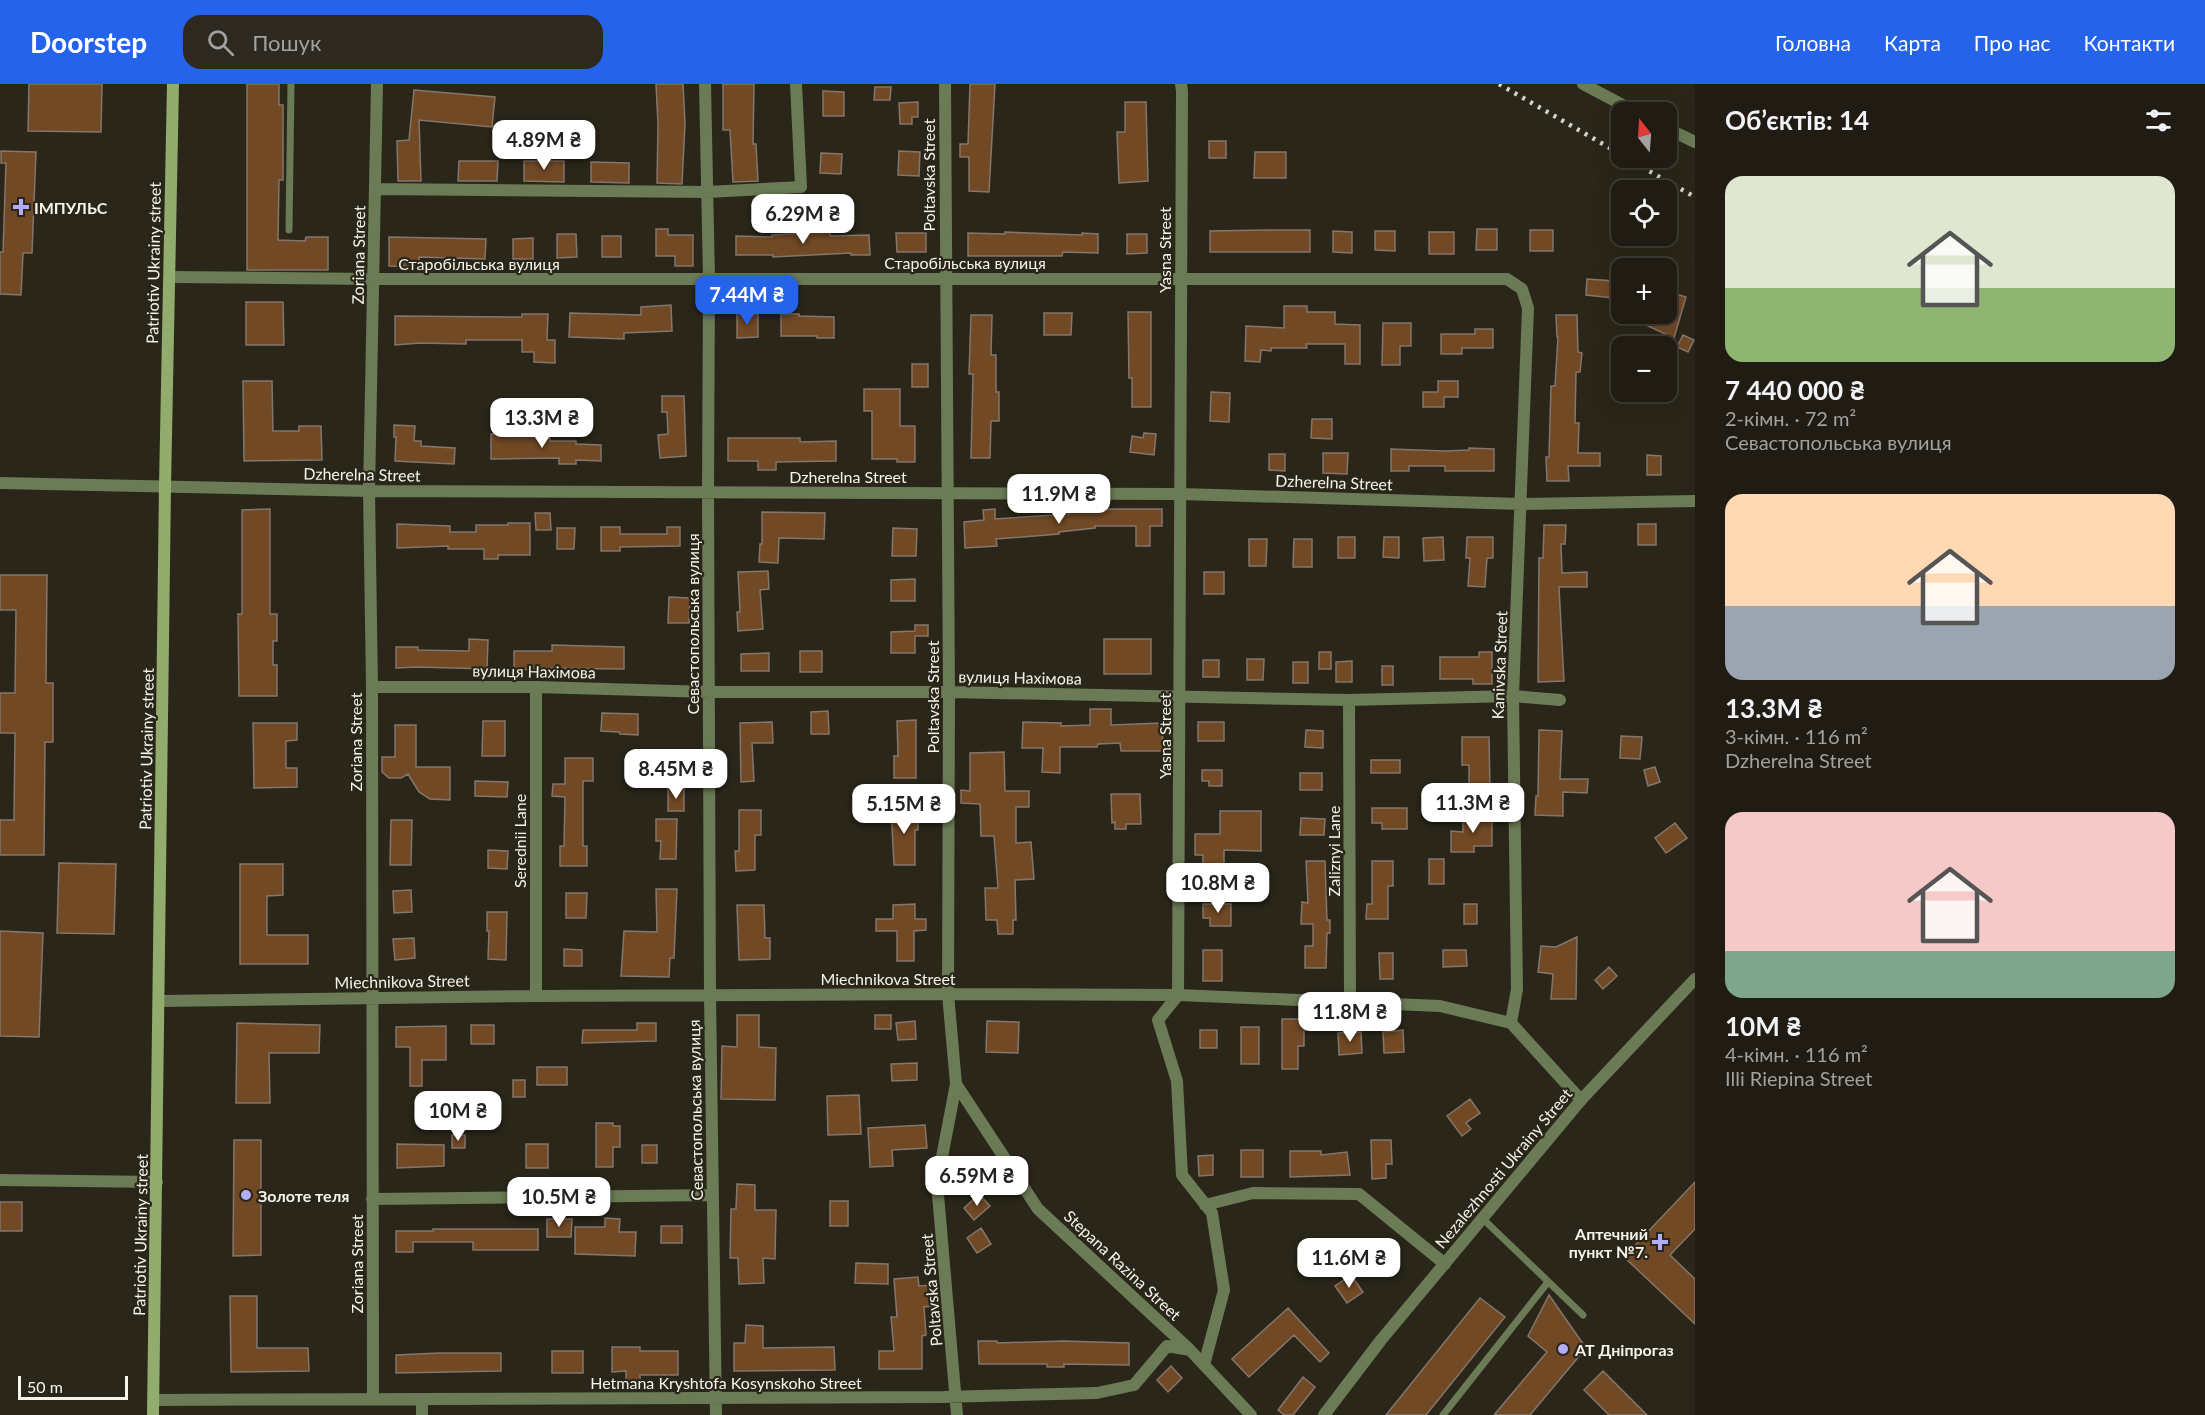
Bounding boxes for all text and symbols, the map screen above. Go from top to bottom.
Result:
search box [183,15,603,69]
text: Doorstep [30,25,147,59]
icon: search [204,26,237,59]
text: Пошук [252,29,321,56]
text: Головна [1775,30,1851,55]
text: Карта [1884,30,1941,55]
text: Про нас [1974,30,2050,55]
text: Контакти [2083,30,2175,55]
north arrow [1611,102,1677,168]
map controls [1611,102,1677,402]
text: Об’єктів: 14 [1725,104,1869,136]
icon: filters [2142,104,2175,137]
street label: Poltavska Street [919,118,938,231]
pin: 4.89M ₴ [489,120,599,171]
text: 4.89M ₴ [506,127,582,151]
button: locate [1611,180,1677,246]
street label: Patriotiv Ukrainy street [142,182,164,344]
pin: 6.29M ₴ [748,194,858,245]
marker: ІМПУЛЬС [12,198,30,216]
place label: ІМПУЛЬС [34,198,108,217]
text: 6.29M ₴ [765,201,841,225]
street label: Zoriana Street [348,205,368,305]
street label: Yasna Street [1155,207,1174,293]
icon: home [1896,215,2004,323]
street label: Старобільська вулиця [884,253,1046,272]
street label: Старобільська вулиця [398,254,560,273]
button: + [1611,258,1677,324]
pin: 7.44M ₴ [692,275,802,326]
text: 7.44M ₴ [709,282,785,306]
button: − [1611,336,1677,402]
text: 7 440 000 ₴ [1725,374,1865,406]
pin: 13.3M ₴ [487,398,597,449]
text: 13.3M ₴ [504,405,580,429]
text: 2-кімн. · 72 m² [1725,406,1856,430]
text: Севастопольська вулиця [1725,430,1952,454]
street label: Dzherelna Street [303,463,421,485]
street label: Dzherelna Street [789,467,907,486]
street label: Dzherelna Street [1275,470,1393,494]
pin: 11.9M ₴ [1004,474,1114,525]
text: 11.9M ₴ [1021,481,1097,505]
street label: Севастопольська вулиця [683,533,702,715]
icon: home [1896,533,2004,641]
street label: Kanivska Street [1488,610,1510,720]
street label: Poltavska Street [923,640,942,753]
street label: вулиця Нахімова [472,660,596,682]
street label: вулиця Нахімова [958,666,1082,688]
street label: Patriotiv Ukrainy street [135,668,157,830]
street label: Zoriana Street [346,692,365,792]
text: 13.3M ₴ [1725,692,1823,724]
street label: Yasna Street [1155,693,1174,779]
text: 3-кімн. · 116 m² [1725,724,1868,748]
text: Dzherelna Street [1725,748,1872,772]
pin: 8.45M ₴ [621,749,731,800]
text: 8.45M ₴ [638,756,714,780]
pin: 11.3M ₴ [1418,783,1528,834]
pin: 5.15M ₴ [849,784,959,835]
text: 11.3M ₴ [1435,790,1511,814]
text: 5.15M ₴ [866,791,942,815]
street label: Serednii Lane [510,794,529,888]
street label: Zaliznyi Lane [1324,806,1343,896]
icon: home [1896,851,2004,959]
pin: 10.8M ₴ [1163,863,1273,914]
text: 10.8M ₴ [1180,870,1256,894]
street label: Miechnikova Street [820,969,956,988]
street label: Miechnikova Street [334,970,470,992]
pin: 11.8M ₴ [1295,992,1405,1043]
text: 11.8M ₴ [1312,999,1388,1023]
text: 10M ₴ [1725,1010,1802,1042]
street label: Севастопольська вулиця [684,1019,706,1201]
text: 4-кімн. · 116 m² [1725,1042,1868,1066]
text: Illi Riepina Street [1725,1066,1872,1090]
street label: Nezalezhnosti Ukrainy Street [1431,1084,1576,1252]
pin: 10M ₴ [416,1091,500,1142]
text: 10M ₴ [428,1098,488,1122]
street label: Patriotiv Ukrainy street [129,1154,151,1316]
pin: 6.59M ₴ [922,1156,1032,1207]
text: 6.59M ₴ [939,1163,1015,1187]
pin: 10.5M ₴ [504,1177,614,1228]
text: 10.5M ₴ [521,1184,597,1208]
place label: Золоте теля [258,1186,349,1205]
marker: Золоте теля [239,1188,253,1202]
street label: Stepana Razina Street [1061,1206,1185,1324]
street label: Zoriana Street [347,1214,366,1314]
place label: Аптечний пункт №7. [1569,1224,1648,1261]
street label: Poltavska Street [917,1233,945,1347]
marker: Аптечний пункт №7. [1653,1235,1667,1249]
pin: 11.6M ₴ [1294,1238,1404,1289]
text: 11.6M ₴ [1311,1245,1387,1269]
place label: АТ Дніпрогаз [1574,1340,1674,1359]
marker: АТ Дніпрогаз [1556,1342,1570,1356]
scale bar [18,1373,128,1400]
street label: Hetmana Kryshtofa Kosynskoho Street [590,1373,862,1392]
text: 50 m [27,1377,63,1396]

